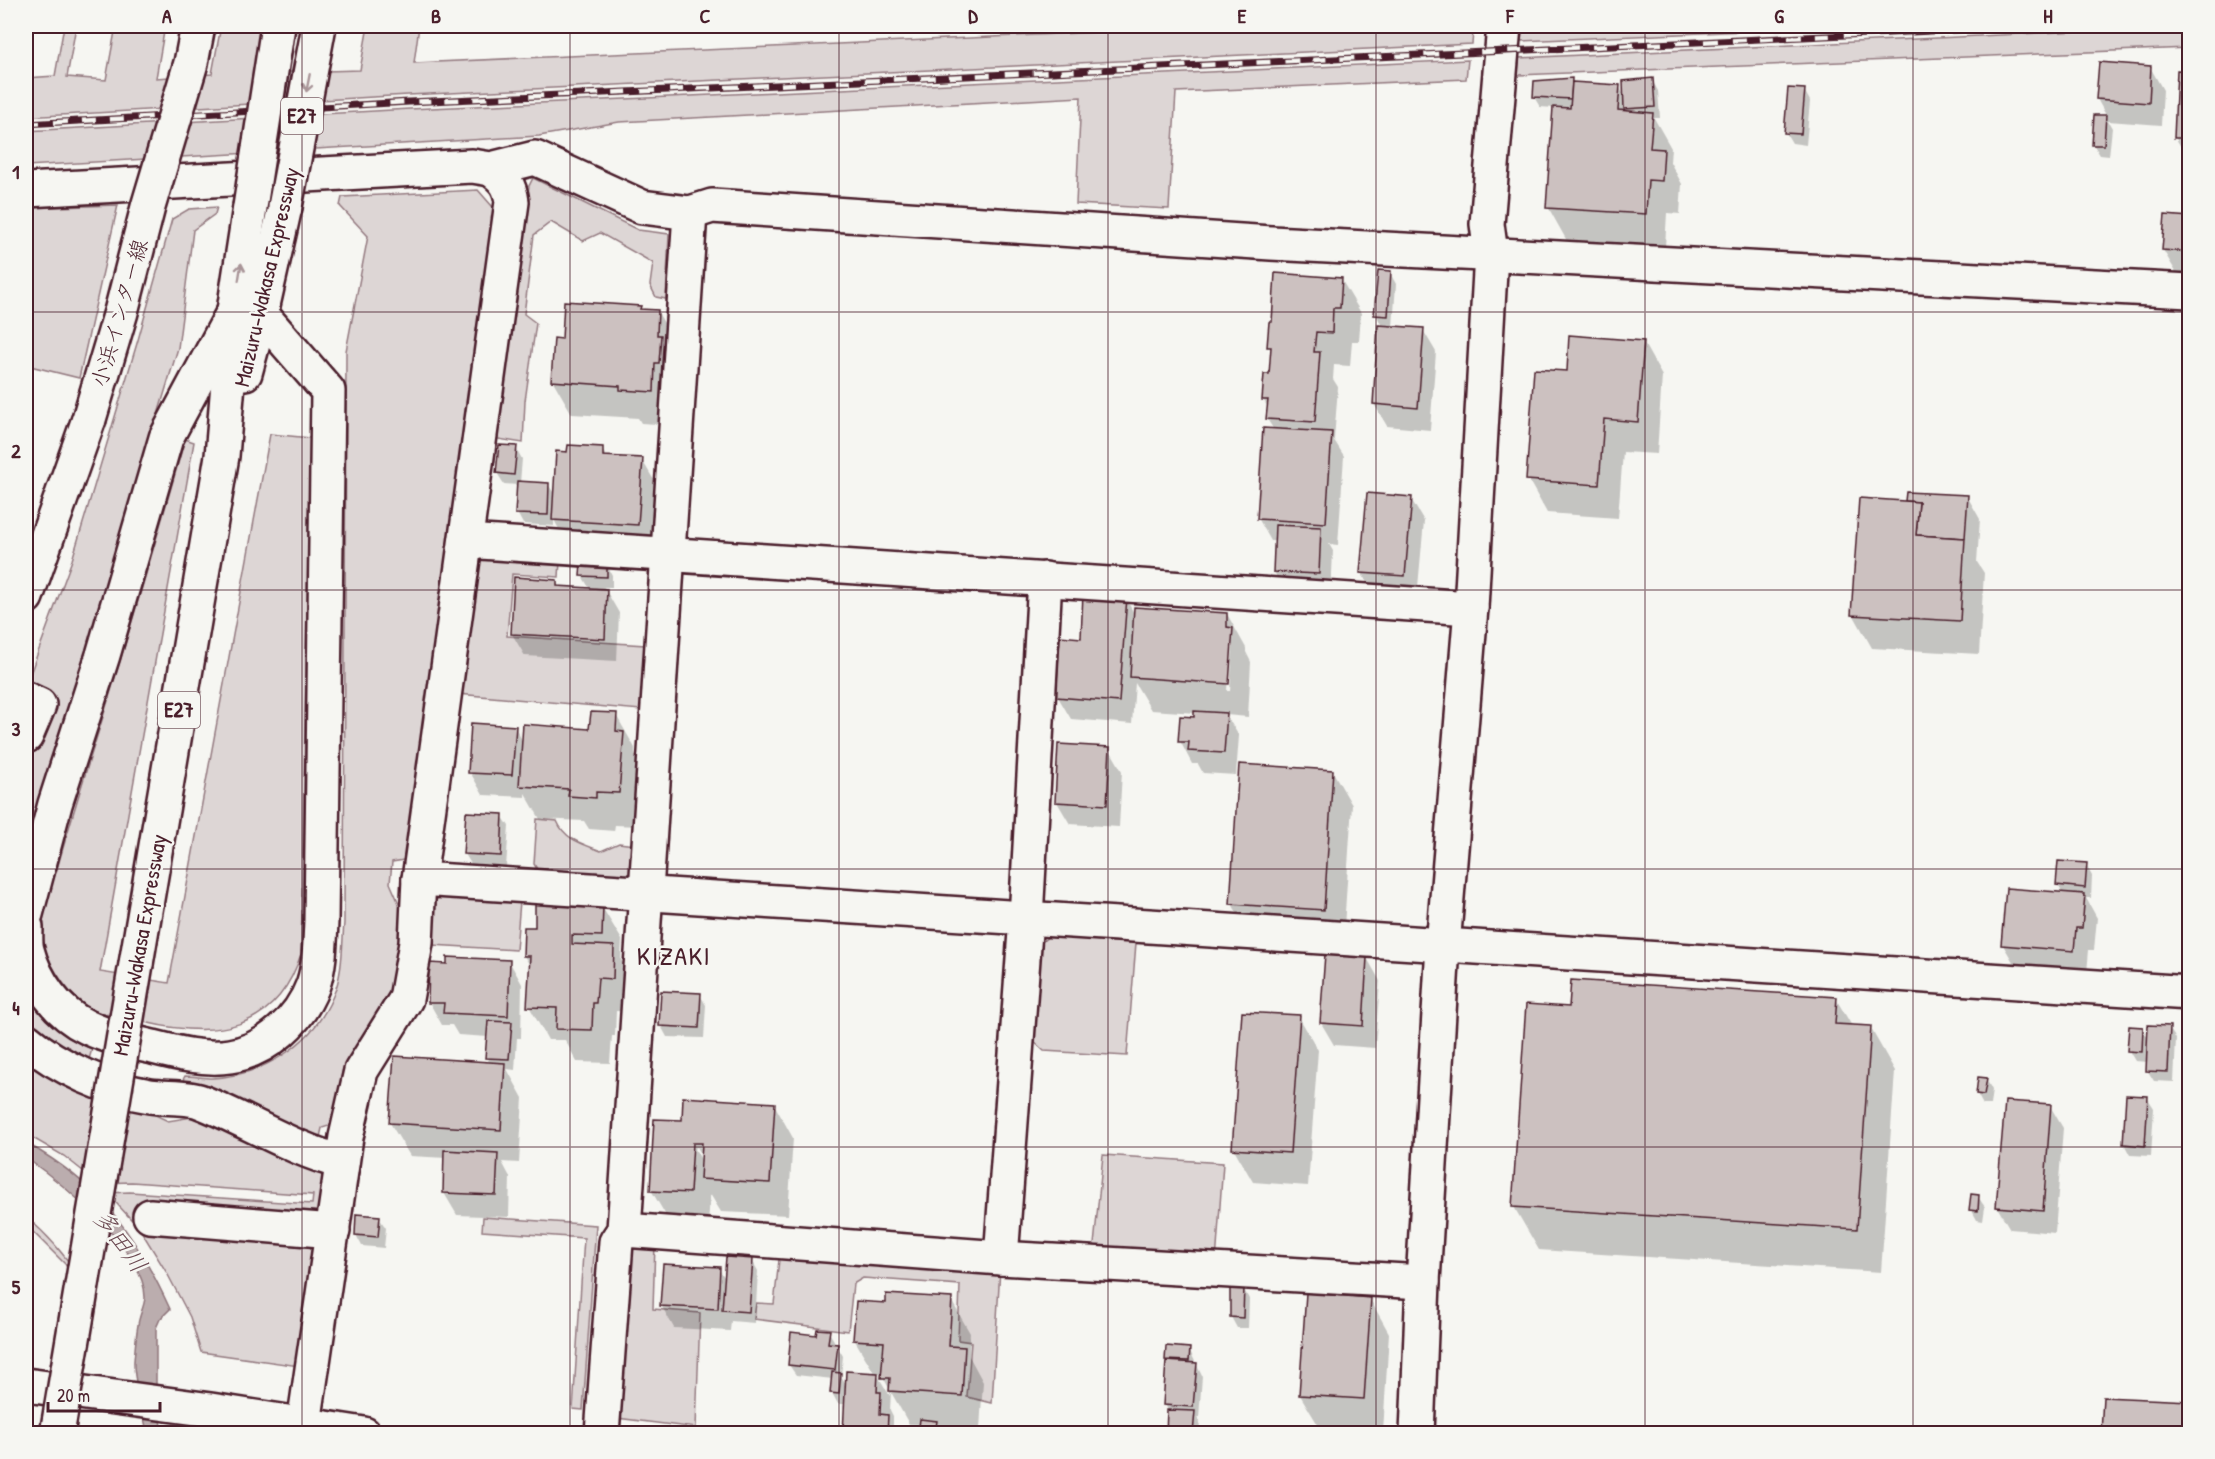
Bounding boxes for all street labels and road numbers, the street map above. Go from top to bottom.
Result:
road number: E27 [281,98,323,134]
street label: Maizuru-Wakasa Expressway [226,164,306,390]
street label: 小浜インター線 [83,235,155,391]
road number: E27 [158,692,200,728]
street label: Maizuru-Wakasa Expressway [105,832,173,1058]

